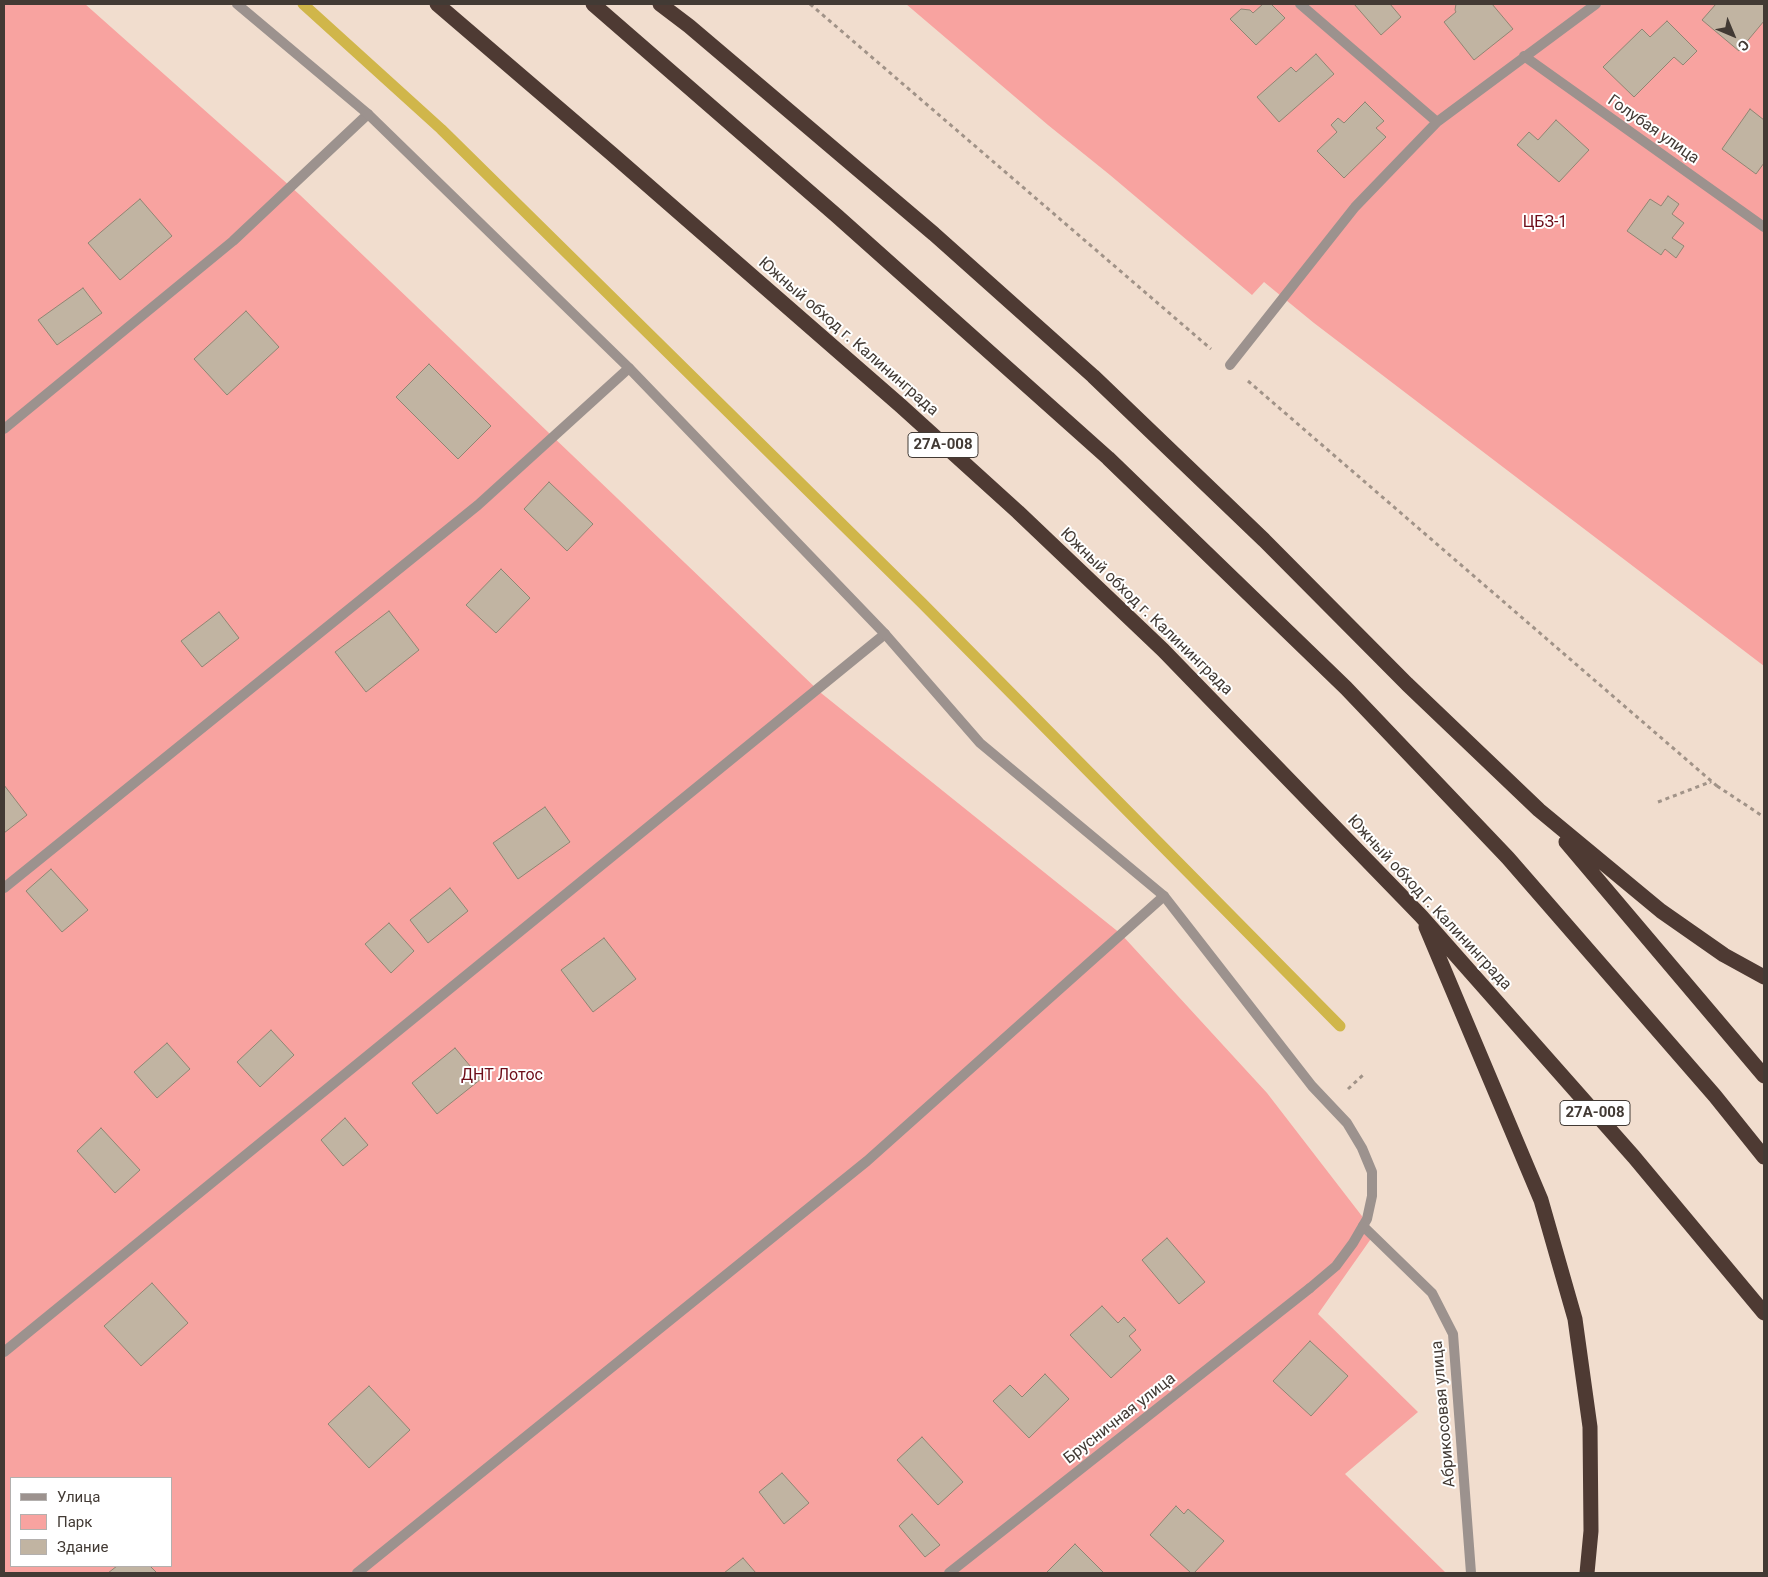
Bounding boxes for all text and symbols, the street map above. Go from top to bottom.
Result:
north arrow [1708,10,1758,60]
text: С [1735,37,1753,55]
street label: Голубая улица [1603,91,1703,169]
park label: ЦБЗ-1 [1523,213,1567,233]
street label: Южный обход г. Калининграда [754,254,942,420]
road number: 27А-008 [908,432,978,458]
street label: Южный обход г. Калининграда [1056,524,1236,700]
street label: Южный обход г. Калининграда [1343,812,1515,994]
park label: ДНТ Лотос [461,1066,543,1086]
road number: 27А-008 [1560,1100,1630,1126]
street label: Абрикосовая улица [1428,1340,1460,1488]
street label: Брусничная улица [1060,1369,1180,1469]
legend [10,1477,172,1567]
text: Улица [57,1488,100,1506]
text: Парк [57,1513,92,1531]
text: Здание [57,1538,108,1556]

